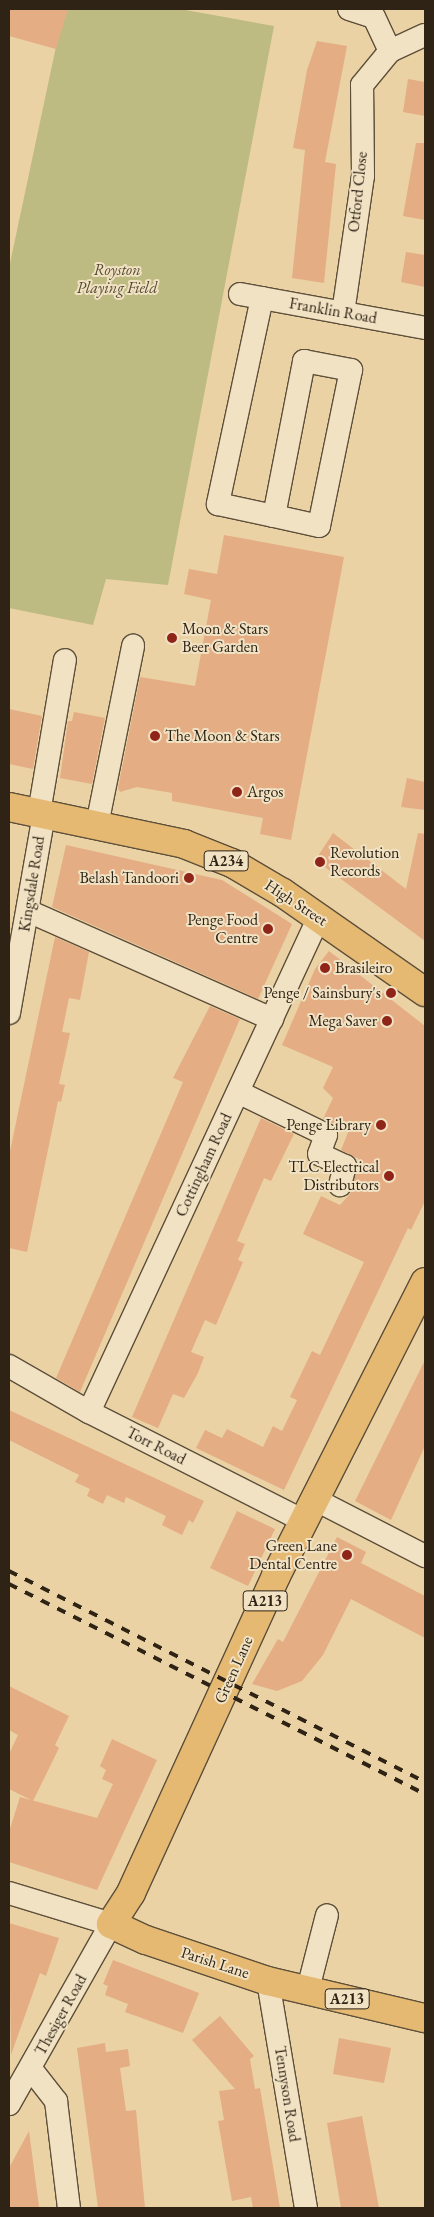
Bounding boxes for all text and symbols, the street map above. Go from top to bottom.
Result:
street label: Otford Close [344,151,372,233]
park label: Royston Playing Field [77,260,157,298]
street label: Franklin Road [288,294,378,328]
place label: Moon & Stars Beer Garden [182,619,268,657]
marker: Moon & Stars Beer Garden [166,632,178,644]
place label: The Moon & Stars [165,726,280,746]
marker: The Moon & Stars [149,730,161,742]
place label: Argos [247,782,283,802]
marker: Argos [231,786,243,798]
street label: Kingsdale Road [15,835,49,933]
place label: Revolution Records [330,843,400,881]
road number: A234 [204,848,248,874]
marker: Revolution Records [314,856,326,868]
place label: Belash Tandoori [79,868,179,888]
marker: Belash Tandoori [183,872,195,884]
street label: High Street [261,876,331,930]
place label: Penge Food Centre [187,910,258,948]
marker: Penge Food Centre [262,923,274,935]
place label: Brasileiro [335,958,392,978]
marker: Brasileiro [319,962,331,974]
place label: Penge / Sainsbury's [264,983,381,1003]
marker: Penge / Sainsbury's [385,987,397,999]
place label: Mega Saver [308,1011,377,1031]
marker: Mega Saver [381,1015,393,1027]
street label: Cottingham Road [172,1110,236,1220]
place label: Penge Library [286,1115,371,1135]
marker: Penge Library [375,1119,387,1131]
place label: TLC Electrical Distributors [288,1157,379,1195]
marker: TLC Electrical Distributors [383,1170,395,1182]
street label: Torr Road [123,1423,189,1469]
place label: Green Lane Dental Centre [249,1536,337,1574]
marker: Green Lane Dental Centre [341,1549,353,1561]
road number: A213 [242,1588,288,1614]
street label: Green Lane [211,1633,257,1707]
street label: Parish Lane [178,1943,252,1983]
street label: Thesiger Road [31,1971,91,2059]
road number: A213 [324,1986,370,2012]
street label: Tennyson Road [270,2045,304,2143]

